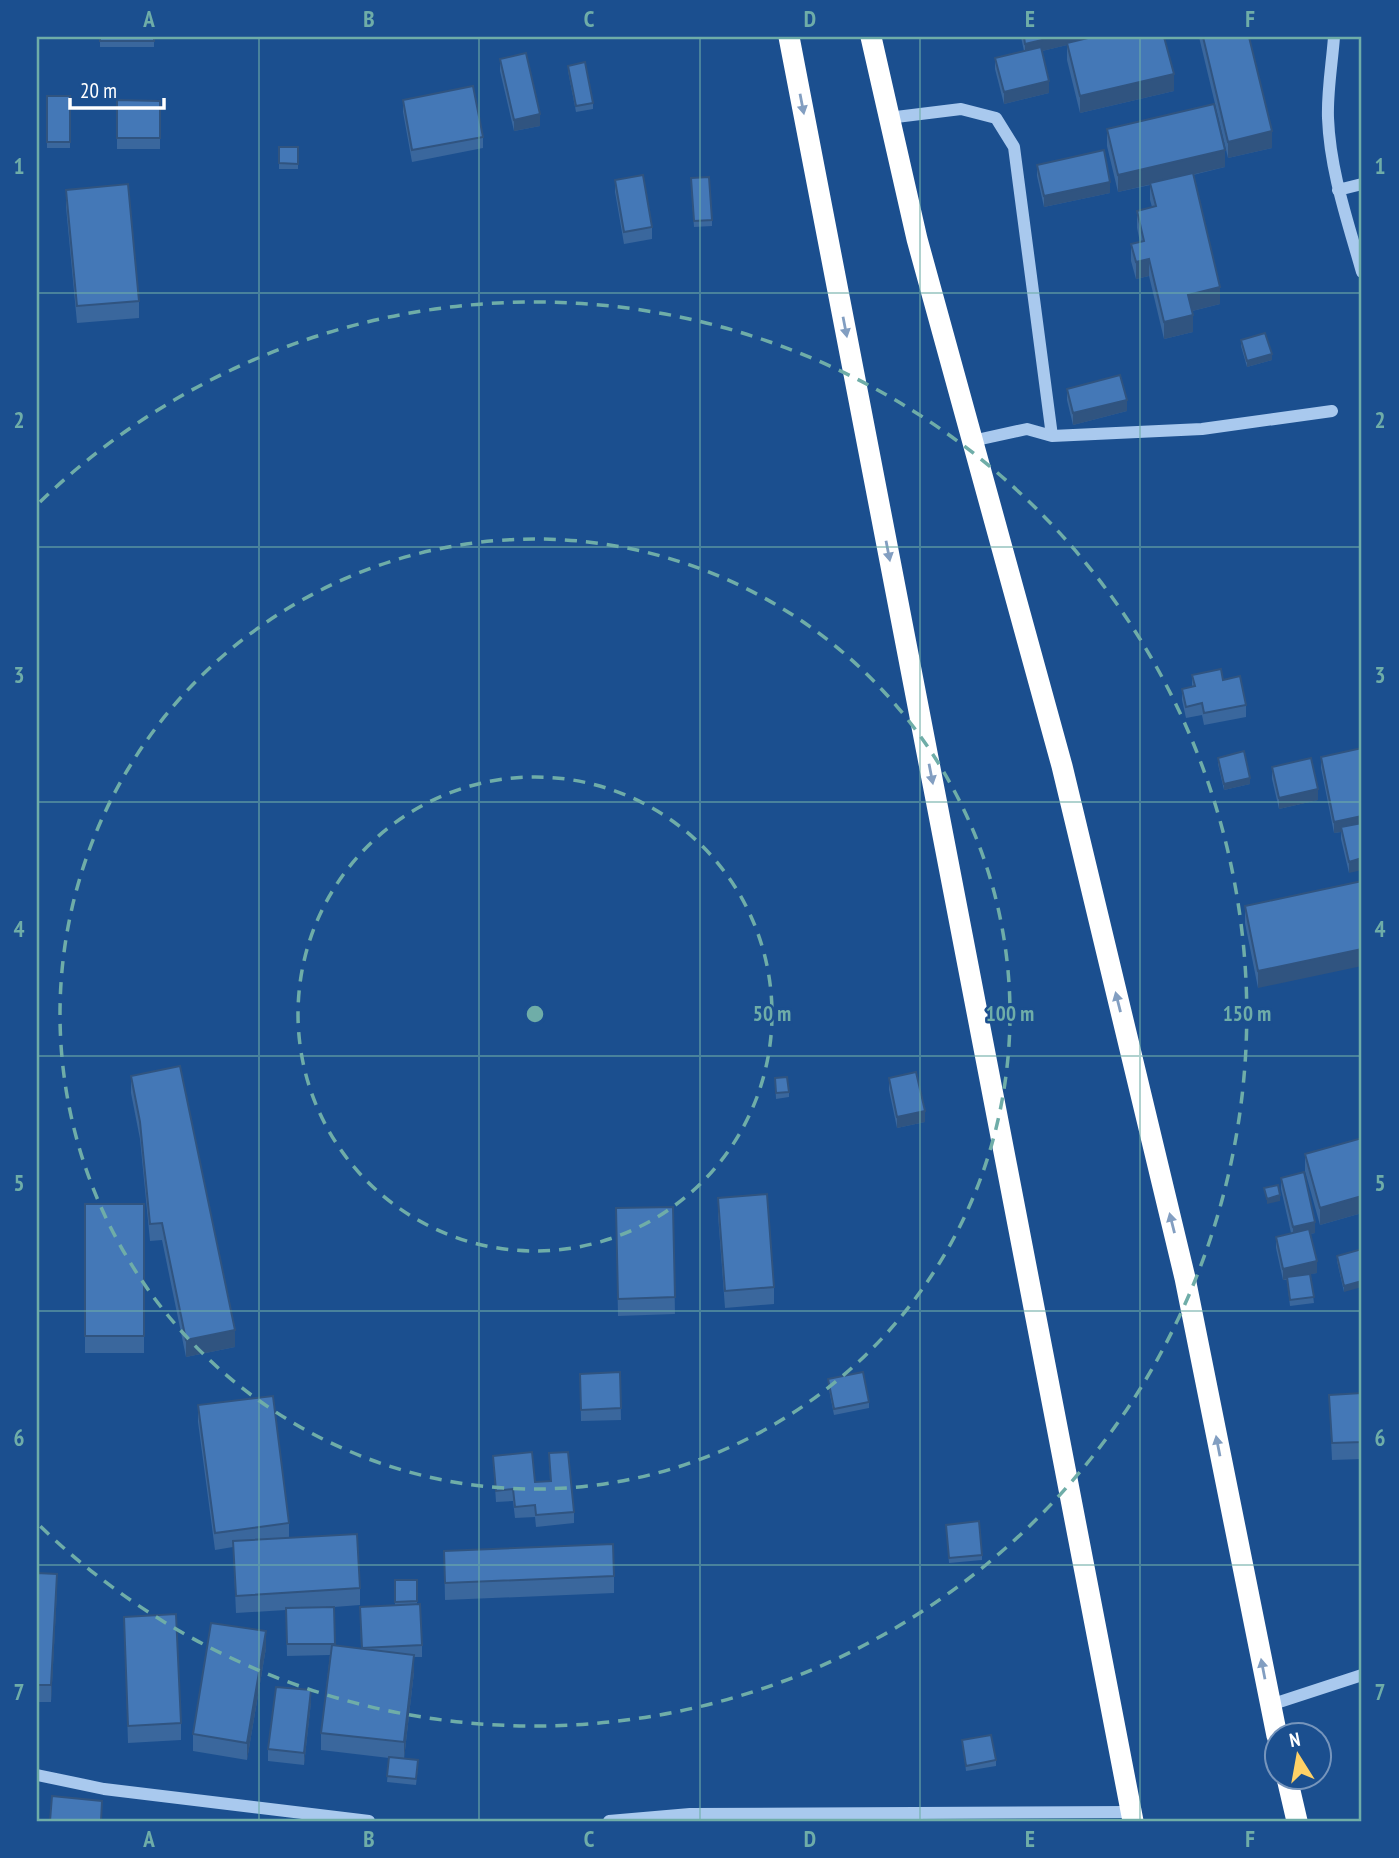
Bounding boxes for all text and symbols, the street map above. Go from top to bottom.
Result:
text: A [142,4,155,33]
text: B [363,4,375,33]
text: C [584,4,595,33]
text: D [804,4,816,33]
text: E [1025,4,1035,33]
text: F [1245,4,1255,33]
scale bar [70,66,164,110]
text: 20 m [80,77,117,104]
one-way arrow [796,93,807,115]
text: 1 [14,151,25,180]
text: 1 [1375,151,1386,180]
one-way arrow [840,316,851,338]
text: 2 [14,405,25,434]
text: 2 [1375,405,1386,434]
one-way arrow [883,540,894,562]
text: 3 [14,660,25,689]
text: 3 [1375,660,1386,689]
one-way arrow [926,763,937,785]
text: 4 [14,914,25,943]
text: 4 [1375,914,1386,943]
one-way arrow [1113,991,1124,1013]
text: 50 m [753,1000,791,1027]
text: 100 m [986,1000,1034,1027]
text: 150 m [1223,1000,1271,1027]
centre of rings [523,1002,547,1026]
text: 5 [14,1168,25,1197]
text: 5 [1375,1168,1386,1197]
one-way arrow [1166,1212,1177,1234]
text: 6 [14,1423,25,1452]
text: 6 [1375,1423,1386,1452]
one-way arrow [1213,1435,1224,1457]
one-way arrow [1257,1658,1268,1680]
text: 7 [14,1677,25,1706]
text: 7 [1375,1677,1386,1706]
north arrow [1262,1722,1332,1792]
text: N [1287,1727,1302,1752]
text: A [142,1824,155,1853]
text: B [363,1824,375,1853]
text: C [584,1824,595,1853]
text: D [804,1824,816,1853]
text: E [1025,1824,1035,1853]
text: F [1245,1824,1255,1853]

